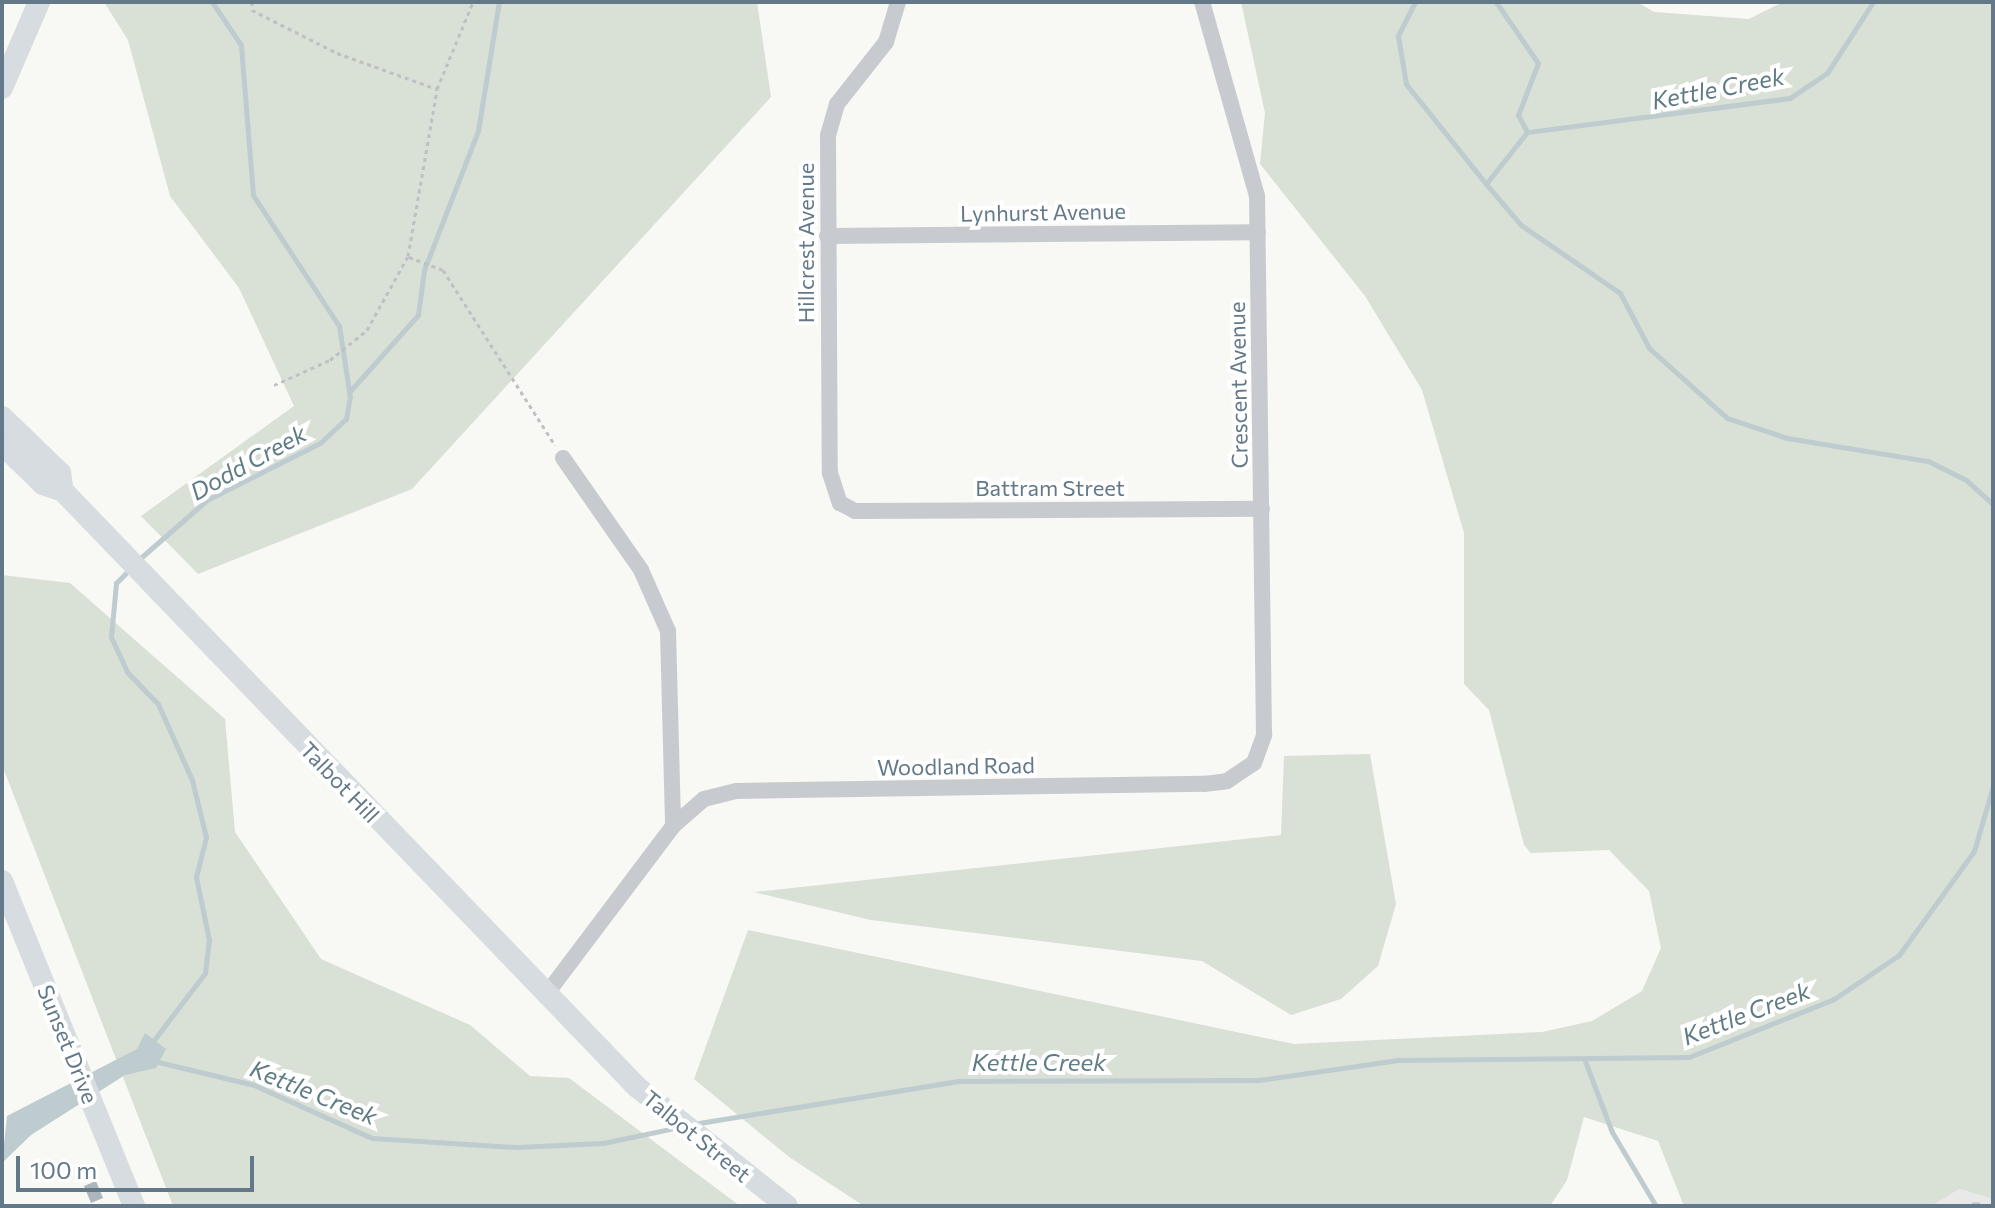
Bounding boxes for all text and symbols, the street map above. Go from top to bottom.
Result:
water label: Kettle Creek [1649,61,1787,115]
street label: Hillcrest Avenue [793,163,819,323]
street label: Lynhurst Avenue [960,197,1126,227]
street label: Crescent Avenue [1223,301,1253,469]
water label: Dodd Creek [185,418,311,506]
street label: Battram Street [975,475,1125,501]
street label: Talbot Hill [295,736,385,828]
street label: Woodland Road [877,751,1035,781]
water label: Kettle Creek [1678,975,1814,1051]
street label: Sunset Drive [32,981,104,1107]
water label: Kettle Creek [972,1048,1106,1076]
water label: Kettle Creek [246,1053,382,1131]
street label: Talbot Street [638,1085,756,1187]
scale bar [20,1140,258,1190]
text: 100 m [30,1155,97,1184]

